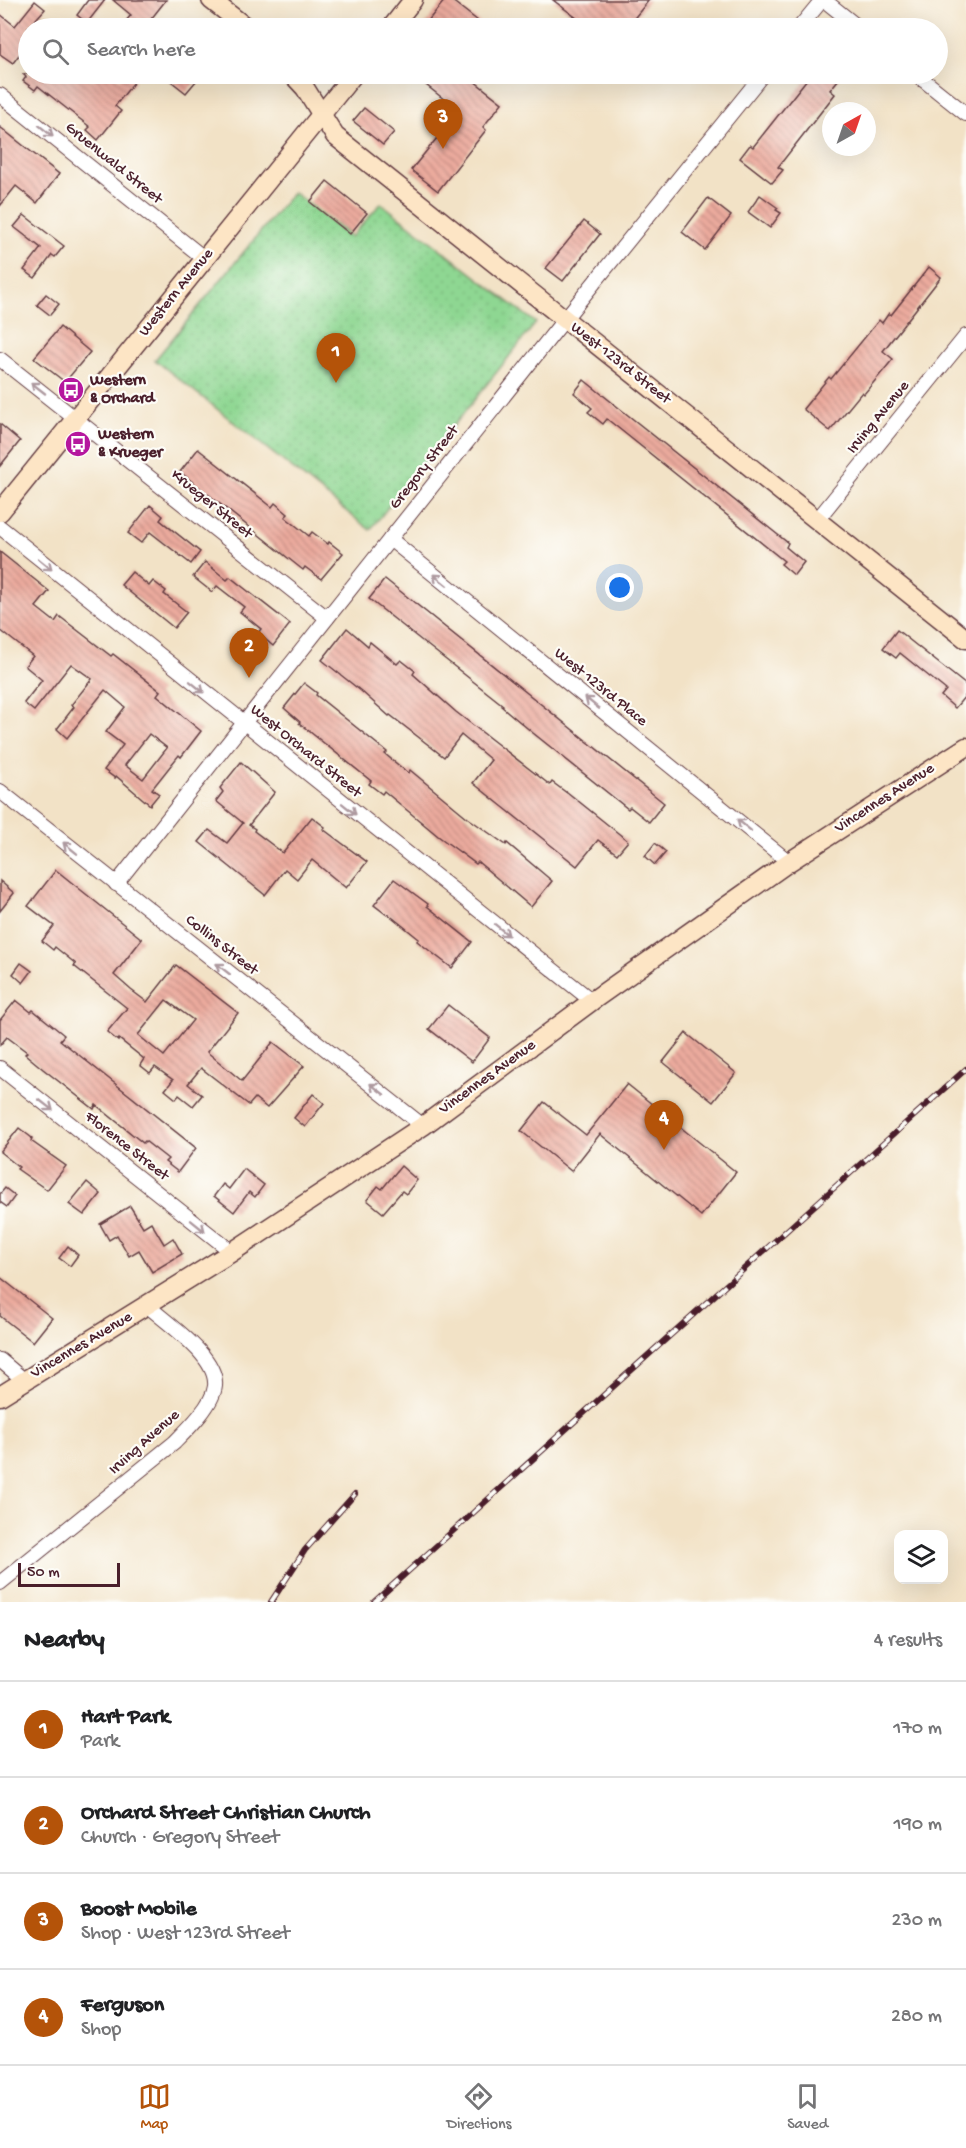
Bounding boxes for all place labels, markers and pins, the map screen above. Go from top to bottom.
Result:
pin: 3 [424,100,462,149]
pin: 1 [316,334,356,383]
place label: Western & Orchard [89,372,156,409]
bus stop icon: Western & Orchard [56,375,86,405]
place label: Western & Krueger [97,426,165,463]
bus stop icon: Western & Krueger [63,429,93,459]
pin: 2 [230,628,268,678]
pin: 4 [644,1100,684,1150]

